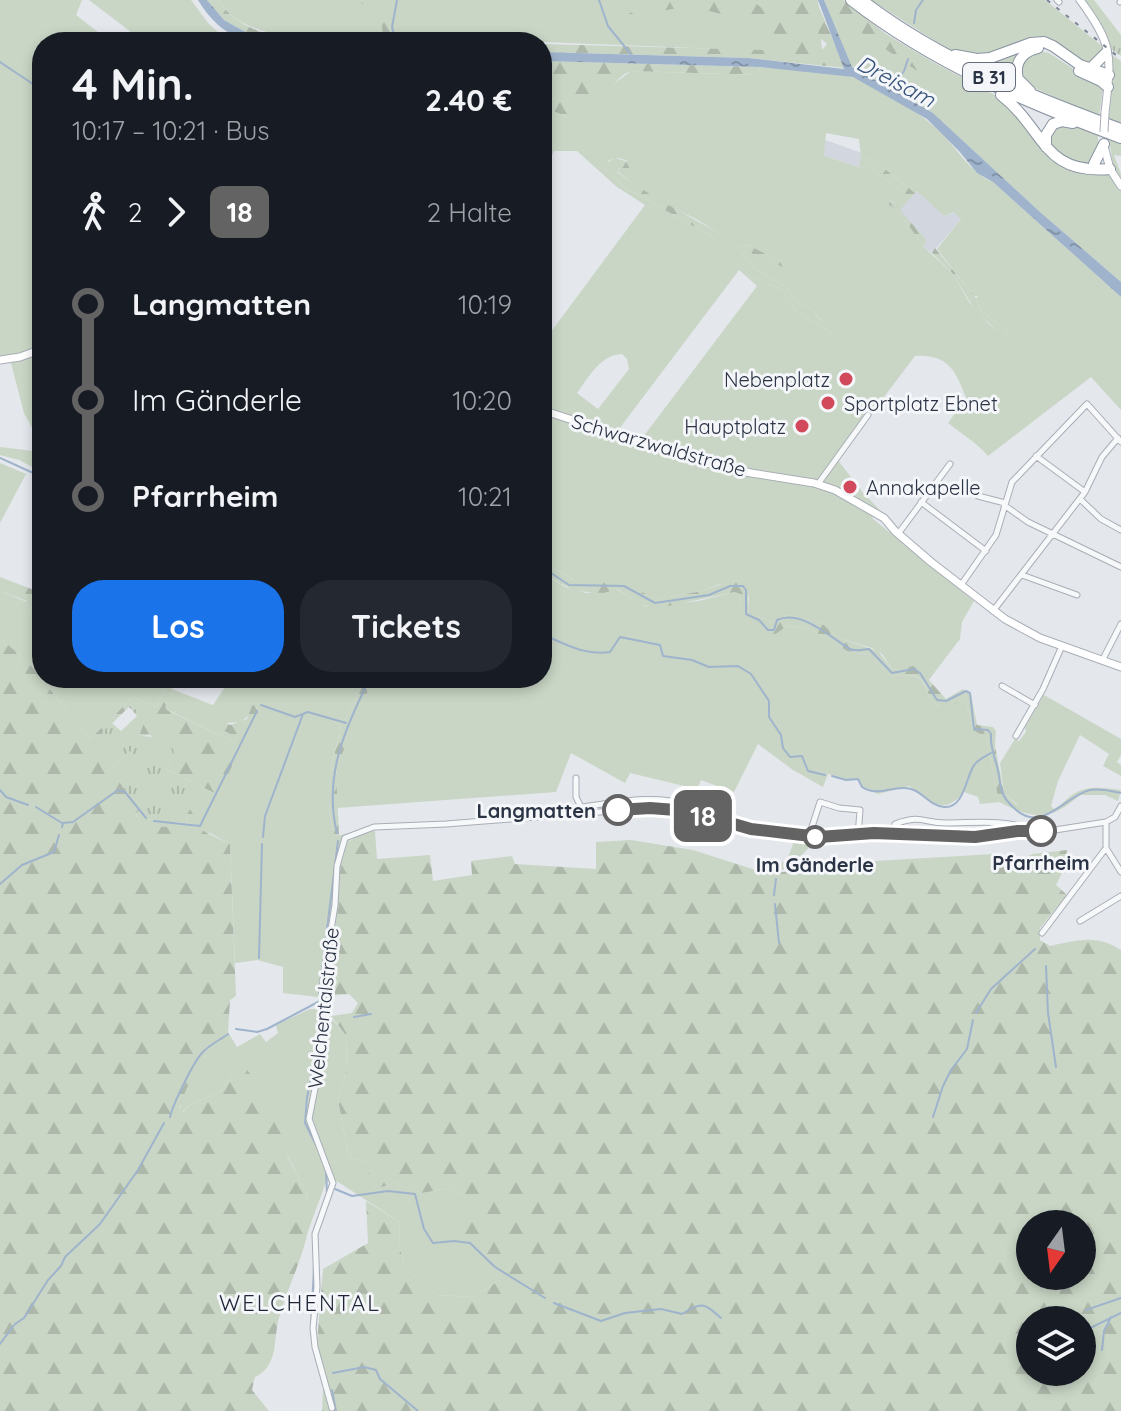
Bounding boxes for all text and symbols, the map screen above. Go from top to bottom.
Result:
water label: Dreisam [852,49,941,114]
text: 4 Min. [72,56,194,111]
road number: B 31 [963,63,1015,91]
text: 2.40 € [425,81,512,119]
text: 10:17 – 10:21 · Bus [72,114,270,147]
icon: walk [72,190,116,234]
icon: forward [154,190,198,234]
text: 18 [226,194,253,229]
text: 2 [128,196,142,229]
text: 2 Halte [427,196,512,229]
text: Langmatten [132,285,311,323]
text: 10:19 [458,288,512,321]
place label: Nebenplatz [724,367,830,392]
marker: Nebenplatz [837,370,855,388]
text: Im Gänderle [132,381,302,419]
text: 10:20 [452,384,512,417]
place label: Sportplatz Ebnet [844,391,998,416]
marker: Sportplatz Ebnet [819,394,837,412]
street label: Schwarzwaldstraße [569,408,749,482]
place label: Hauptplatz [684,414,786,439]
marker: Hauptplatz [793,417,811,435]
place label: Annakapelle [866,475,981,500]
text: Pfarrheim [132,477,278,515]
marker: Annakapelle [841,478,859,496]
text: 10:21 [458,480,512,513]
button: Los [72,580,284,672]
button: Tickets [300,580,512,672]
line badge: 18 [667,790,739,842]
marker: Langmatten [603,795,633,825]
place label: Langmatten [477,798,596,823]
text: 18 [690,798,716,833]
marker: Pfarrheim [1026,816,1056,846]
marker: Im Gänderle [804,826,826,848]
place label: Pfarrheim [992,850,1090,875]
place label: Im Gänderle [756,852,874,877]
street label: Welchentalstraße [302,926,344,1090]
north arrow [1016,1210,1096,1290]
map controls [1016,1210,1096,1386]
district label: WELCHENTAL [219,1289,381,1317]
button: layers [1016,1306,1096,1386]

